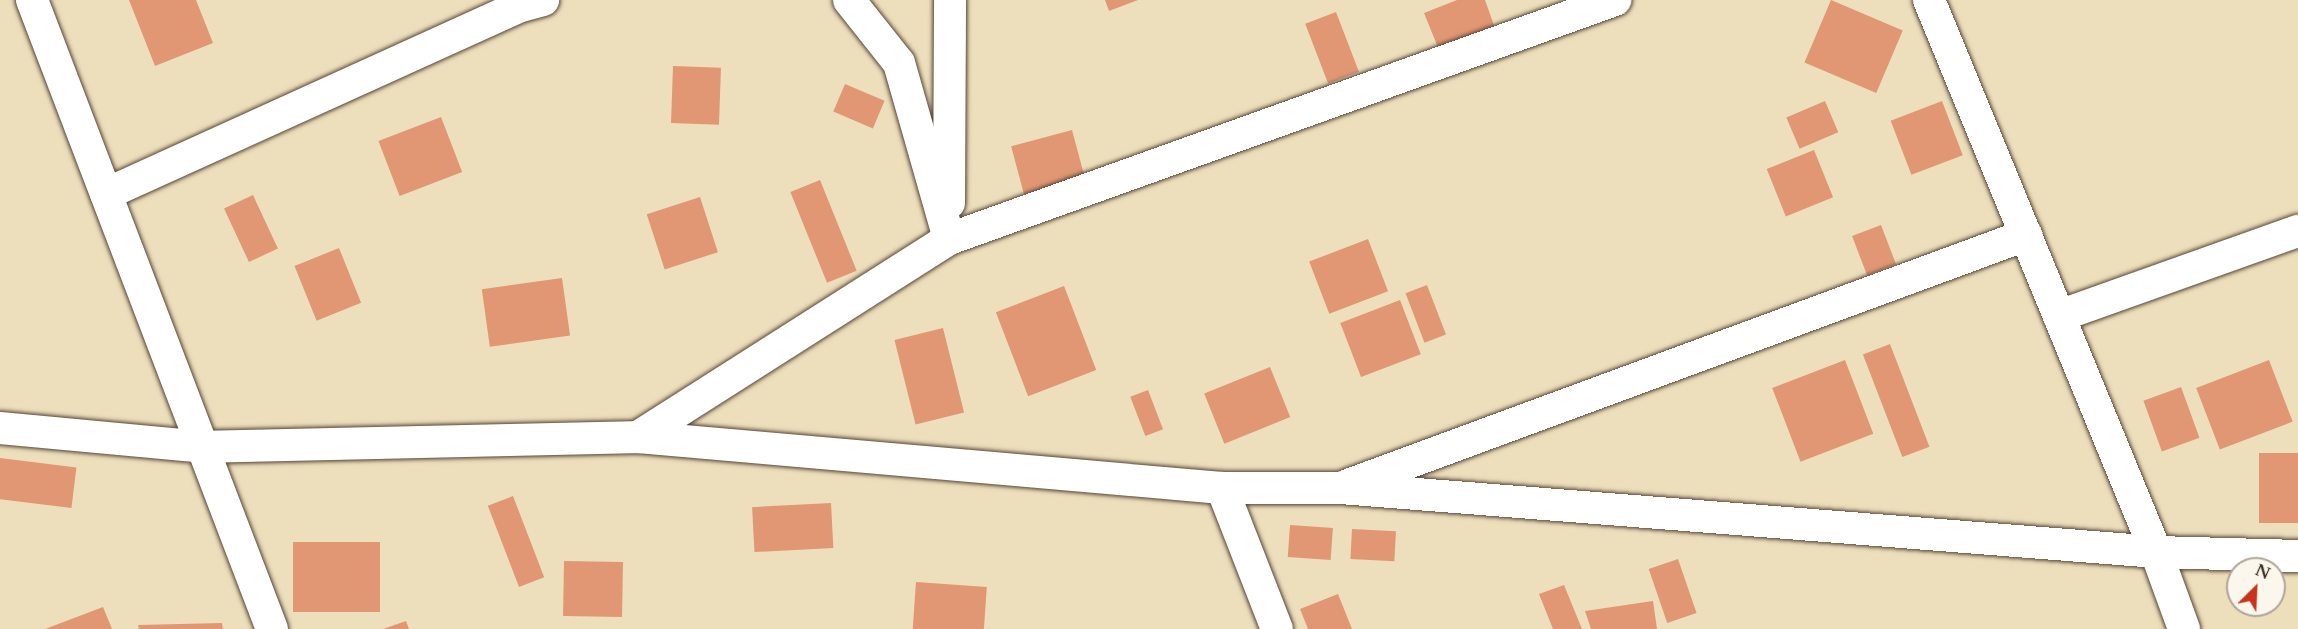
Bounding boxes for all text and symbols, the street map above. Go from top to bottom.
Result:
north arrow [2226,557,2286,617]
text: N [2252,560,2273,585]

